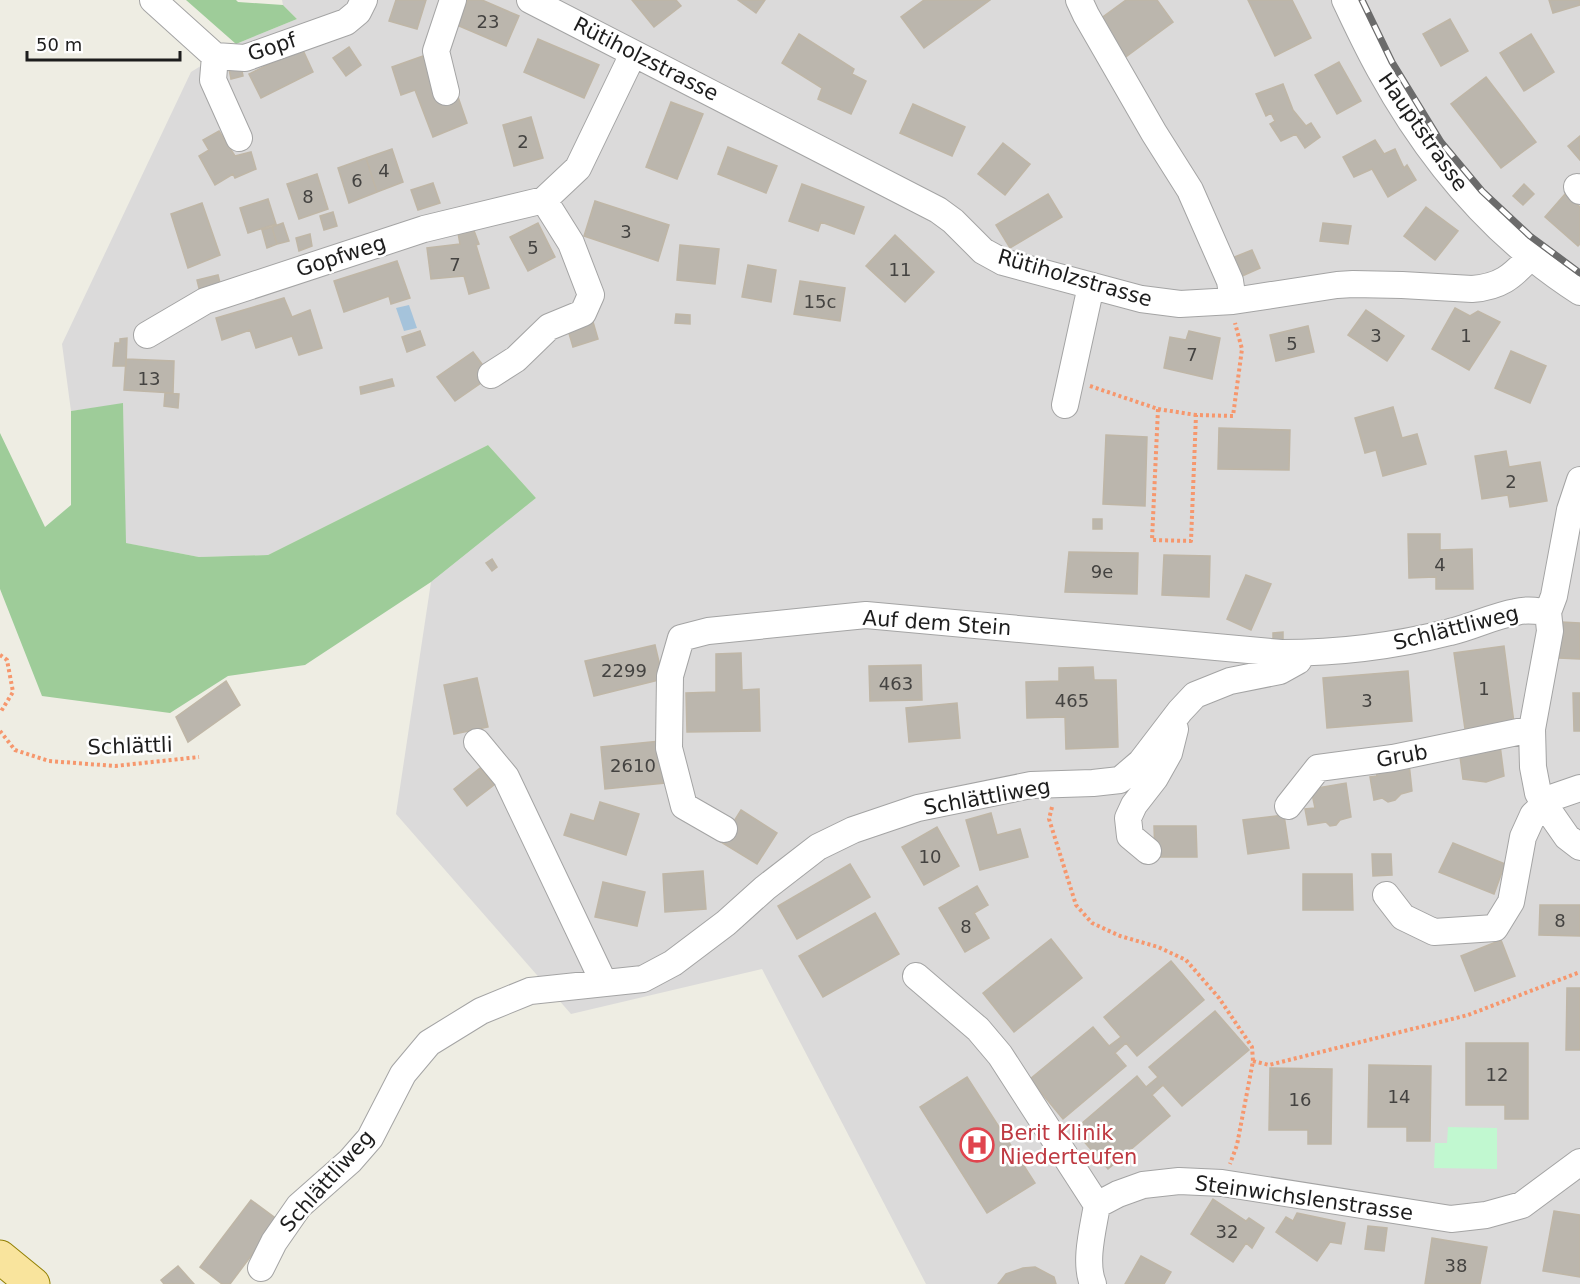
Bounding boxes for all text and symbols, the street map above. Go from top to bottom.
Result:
house number: 23 [477,11,499,32]
street label: Rütiholzstrasse [569,12,723,106]
scale bar [27,24,180,62]
street label: Gopf [245,28,300,66]
text: 50 m [36,34,82,55]
street label: Hauptstrasse [1373,68,1473,196]
house number: 2 [517,131,529,152]
house number: 4 [378,160,390,181]
house number: 6 [351,170,363,191]
house number: 8 [302,186,314,207]
house number: 3 [620,221,632,242]
street label: Gopfweg [293,230,389,282]
house number: 5 [527,237,539,258]
street label: Rütiholzstrasse [995,244,1155,312]
house number: 7 [449,254,461,275]
house number: 11 [889,259,911,280]
house number: 15c [804,291,836,312]
house number: 3 [1370,325,1382,346]
house number: 1 [1460,325,1472,346]
house number: 5 [1286,333,1298,354]
house number: 7 [1186,344,1198,365]
house number: 13 [138,368,160,389]
house number: 2 [1505,471,1517,492]
house number: 4 [1434,554,1446,575]
house number: 9e [1091,561,1113,582]
street label: Schlättliweg [1391,601,1521,655]
street label: Auf dem Stein [862,606,1012,640]
house number: 2299 [601,660,647,681]
house number: 463 [879,673,913,694]
house number: 1 [1478,678,1490,699]
house number: 465 [1055,690,1089,711]
house number: 3 [1361,690,1373,711]
street label: Schlättli [87,733,173,759]
street label: Grub [1375,740,1429,772]
house number: 2610 [610,755,656,776]
street label: Schlättliweg [922,774,1052,820]
house number: 10 [919,846,941,867]
house number: 8 [1554,910,1566,931]
house number: 8 [960,916,972,937]
house number: 12 [1486,1064,1508,1085]
house number: 14 [1388,1086,1410,1107]
house number: 16 [1289,1089,1311,1110]
place label: Berit Klinik Niederteufen [1000,1121,1137,1169]
street label: Schlättliweg [275,1125,379,1237]
hospital icon: Berit Klinik Niederteufen [959,1127,995,1163]
street label: Steinwichslenstrasse [1193,1171,1415,1225]
house number: 32 [1216,1221,1238,1242]
house number: 38 [1445,1255,1467,1276]

